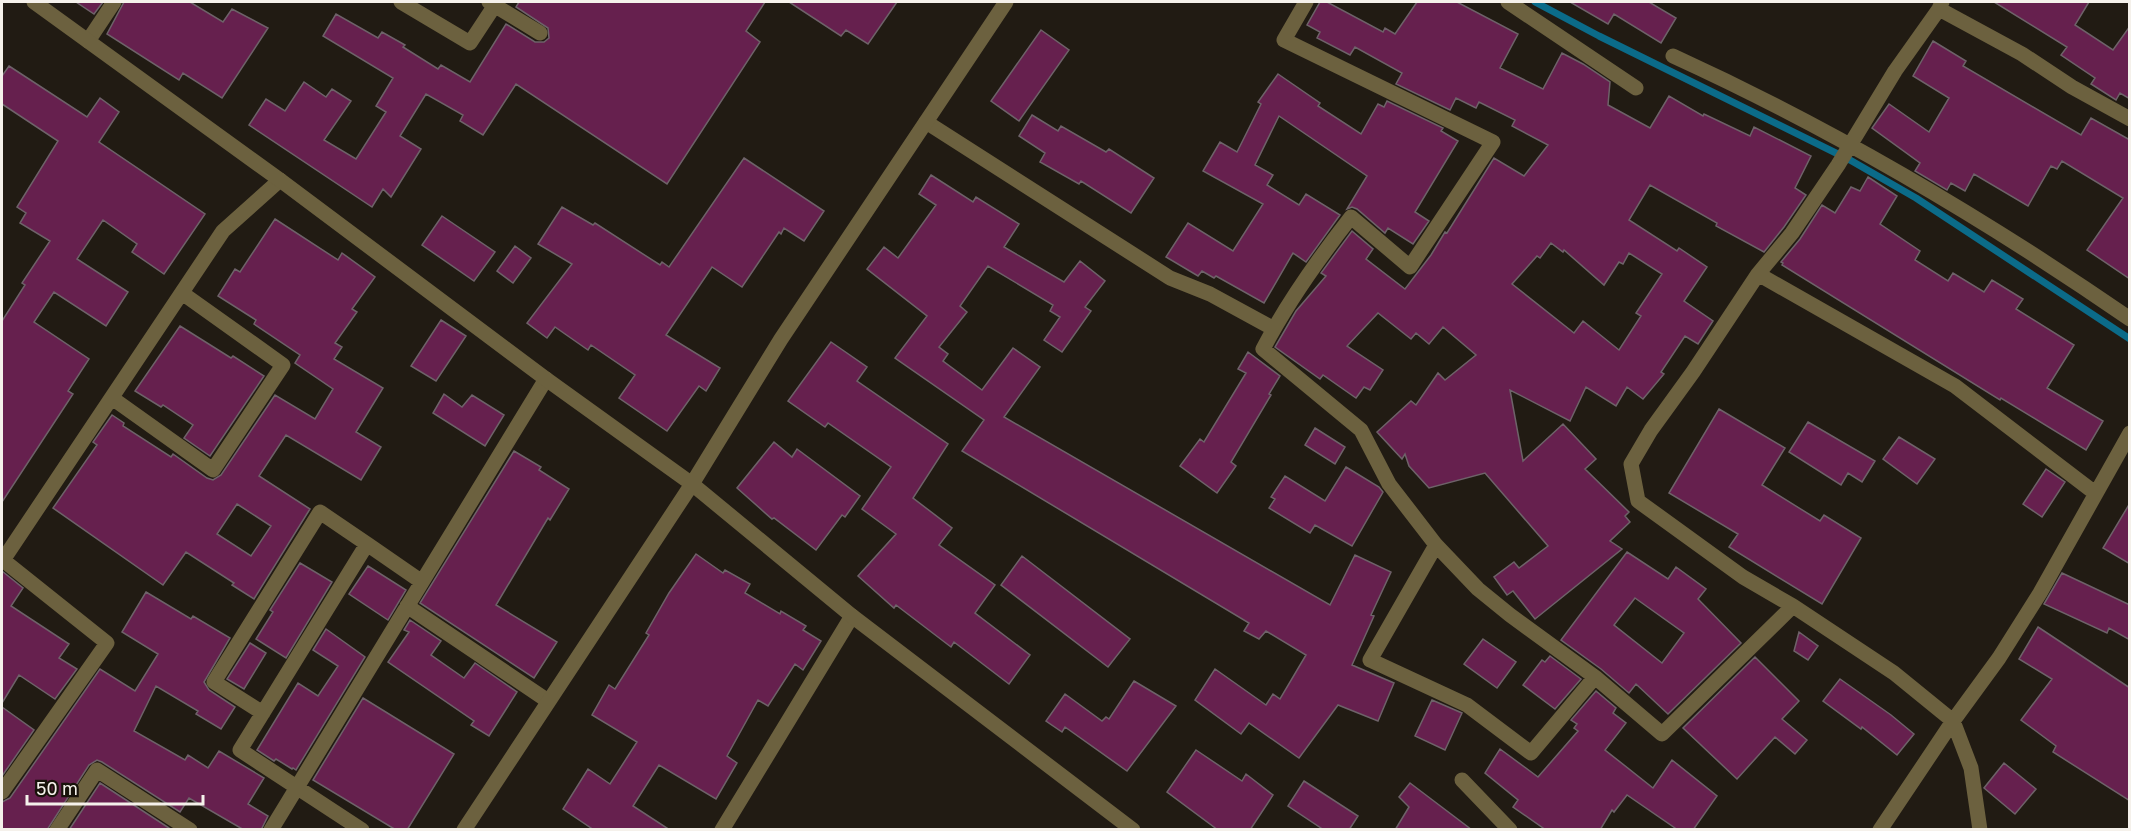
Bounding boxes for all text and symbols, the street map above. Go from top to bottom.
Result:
scale bar [27,768,202,806]
text: 50 m [36,777,78,799]

